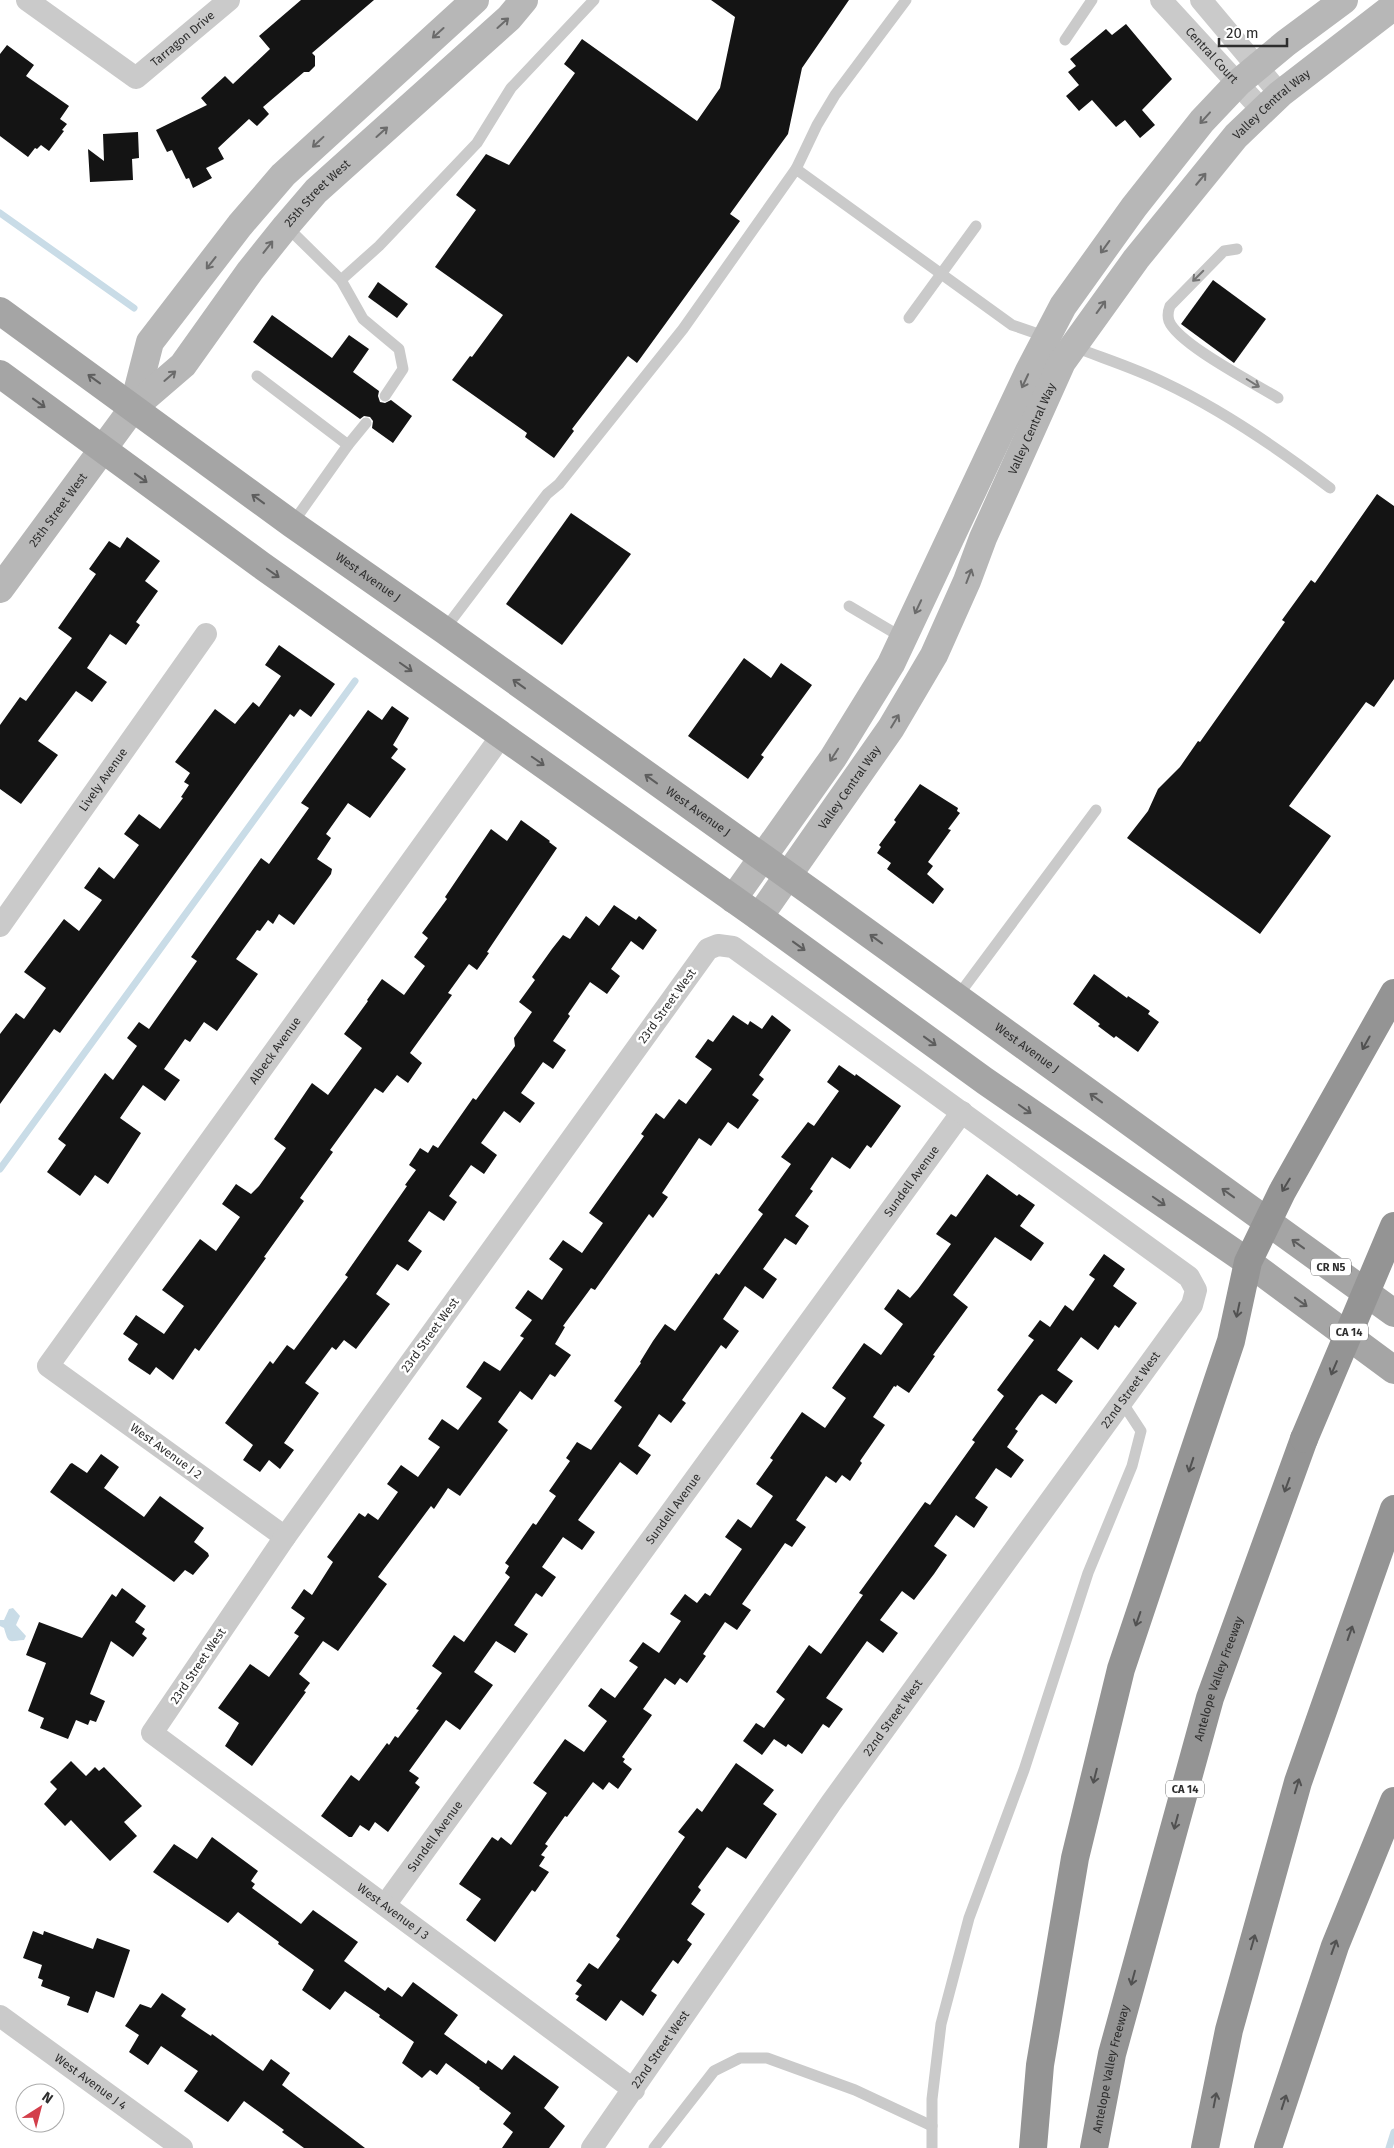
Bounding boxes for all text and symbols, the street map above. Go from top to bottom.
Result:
street label: Tarragon Drive [148,8,217,70]
scale bar [1219,15,1286,47]
one-way arrow [496,17,509,29]
street label: Central Court [1182,24,1241,87]
text: 20 m [1226,24,1259,42]
one-way arrow [432,27,445,39]
street label: Valley Central Way [1230,66,1313,142]
one-way arrow [1199,112,1211,125]
one-way arrow [375,126,388,138]
one-way arrow [312,136,324,148]
street label: 25th Street West [281,156,354,230]
one-way arrow [1195,172,1206,185]
one-way arrow [1100,240,1110,254]
one-way arrow [263,241,274,254]
one-way arrow [205,256,216,269]
one-way arrow [1192,270,1205,282]
one-way arrow [1096,300,1106,314]
one-way arrow [163,371,176,382]
one-way arrow [1019,373,1029,388]
one-way arrow [87,374,101,384]
one-way arrow [1246,378,1260,388]
street label: Valley Central Way [1005,381,1059,477]
one-way arrow [32,398,46,408]
street label: 25th Street West [26,470,90,550]
one-way arrow [134,473,148,483]
one-way arrow [251,494,265,504]
street label: West Avenue J [333,549,403,604]
one-way arrow [266,568,280,578]
one-way arrow [965,569,974,584]
one-way arrow [913,599,923,614]
one-way arrow [399,662,413,672]
one-way arrow [512,679,526,689]
one-way arrow [890,714,900,728]
street label: Valley Central Way [815,743,884,832]
street label: Lively Avenue [76,745,130,814]
one-way arrow [829,748,839,762]
one-way arrow [531,756,545,766]
one-way arrow [644,774,658,784]
street label: West Avenue J [663,784,733,839]
one-way arrow [869,934,883,944]
one-way arrow [792,941,806,951]
street label: 23rd Street West [635,966,699,1046]
street label: Albeck Avenue [246,1014,304,1087]
street label: West Avenue J [992,1020,1062,1076]
one-way arrow [923,1036,937,1046]
one-way arrow [1361,1036,1371,1050]
one-way arrow [1089,1093,1103,1103]
one-way arrow [1018,1103,1032,1114]
street label: Sundell Avenue [881,1143,942,1220]
one-way arrow [1281,1177,1291,1191]
one-way arrow [1221,1188,1235,1198]
one-way arrow [1152,1196,1166,1206]
one-way arrow [1292,1238,1305,1249]
road number: CR N5 [1311,1258,1351,1276]
street label: 23rd Street West [398,1295,462,1375]
one-way arrow [1294,1296,1307,1307]
one-way arrow [1233,1301,1242,1317]
road number: CA 14 [1330,1324,1368,1340]
street label: 22nd Street West [1098,1348,1163,1431]
one-way arrow [1328,1360,1338,1375]
street label: West Avenue J 2 [127,1420,205,1482]
one-way arrow [1185,1457,1195,1473]
street label: Sundell Avenue [643,1471,704,1547]
one-way arrow [1282,1477,1291,1492]
one-way arrow [1133,1611,1142,1626]
street label: Antelope Valley Freeway [1191,1614,1246,1743]
street label: 23rd Street West [167,1625,229,1707]
one-way arrow [1346,1625,1356,1641]
street label: 22nd Street West [860,1676,926,1759]
one-way arrow [1090,1767,1099,1783]
one-way arrow [1292,1778,1302,1794]
road number: CA 14 [1166,1780,1204,1798]
street label: Sundell Avenue [405,1798,466,1875]
one-way arrow [1171,1813,1180,1829]
street label: West Avenue J 3 [355,1880,432,1943]
one-way arrow [1249,1935,1258,1951]
one-way arrow [1330,1940,1339,1956]
one-way arrow [1128,1970,1137,1986]
street label: Antelope Valley Freeway [1090,2003,1132,2134]
street label: 22nd Street West [629,2007,692,2091]
street label: West Avenue J 4 [52,2051,130,2113]
north arrow [15,2083,65,2133]
text: N [39,2088,56,2107]
one-way arrow [1210,2093,1220,2109]
one-way arrow [1279,2094,1289,2110]

